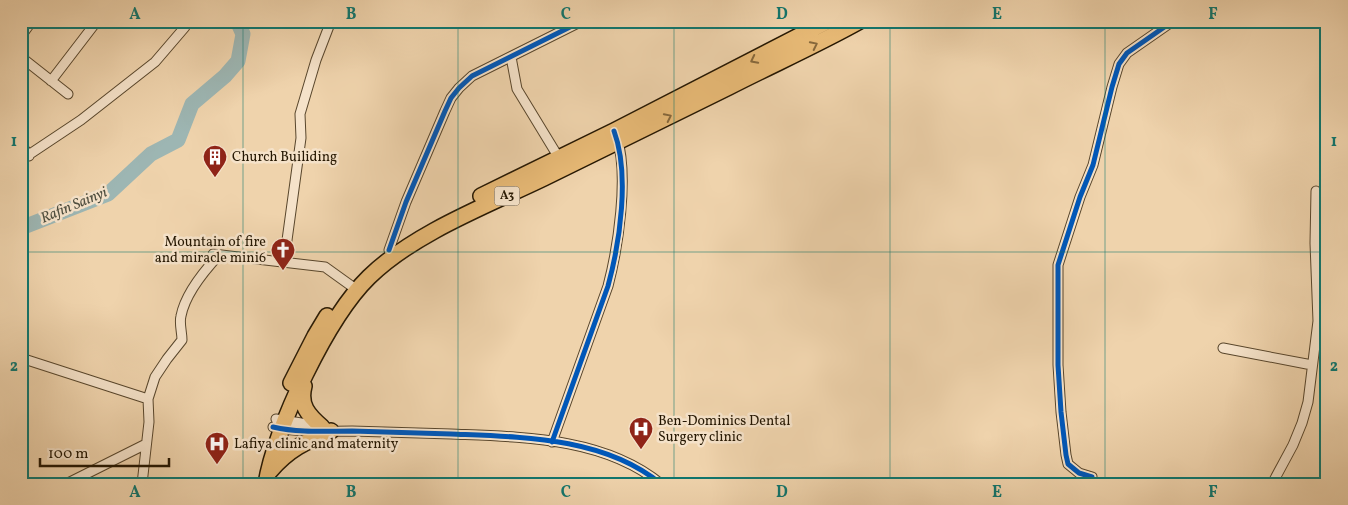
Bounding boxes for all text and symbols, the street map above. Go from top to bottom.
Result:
text: A [129,4,141,26]
text: B [346,4,357,26]
text: C [561,4,571,26]
text: D [776,4,788,26]
text: E [992,4,1002,26]
text: F [1208,4,1218,26]
one-way arrow [809,41,818,51]
one-way arrow [750,54,759,64]
one-way arrow [663,112,672,123]
text: 1 [11,131,17,153]
text: 1 [1331,131,1337,153]
building icon: Church Builiding [202,144,228,178]
place label: Church Builiding [232,148,337,167]
water label: Rafin Sainyi [37,182,111,229]
road number: A3 [494,187,520,206]
place label: Mountain of fire and miracle mini6 [155,233,266,268]
church icon: Mountain of fire and miracle mini6 [270,237,296,271]
text: 2 [10,356,18,378]
text: 2 [1330,356,1338,378]
place label: Ben-Dominics Dental Surgery clinic [658,412,790,447]
hospital icon: Ben-Dominics Dental Surgery clinic [628,416,654,450]
hospital icon: Lafiya clinic and maternity [204,431,230,465]
scale bar [40,435,169,467]
place label: Lafiya clinic and maternity [234,435,399,454]
text: 100 m [48,444,88,465]
text: A [129,482,141,504]
text: B [346,482,357,504]
text: C [561,482,571,504]
text: D [776,482,788,504]
text: E [992,482,1002,504]
text: F [1208,482,1218,504]

